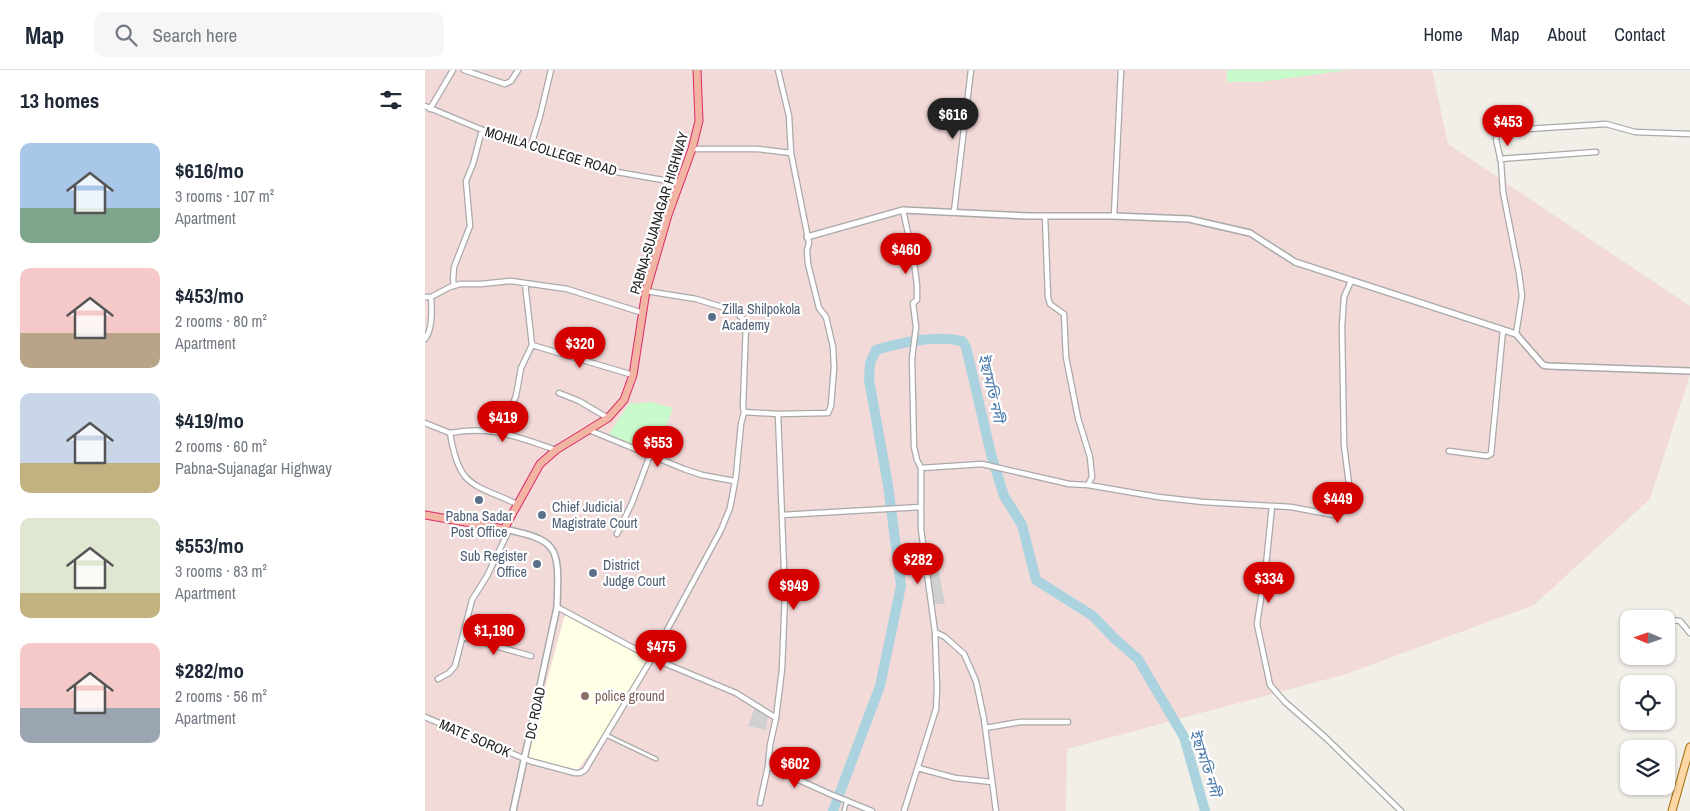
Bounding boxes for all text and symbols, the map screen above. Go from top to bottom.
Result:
search box [94,12,444,57]
text: Map [25,19,64,51]
icon: search [112,21,140,49]
text: Search here [152,22,237,48]
text: Home [1423,22,1463,47]
text: Map [1491,22,1520,47]
text: About [1548,22,1586,47]
text: Contact [1614,22,1665,47]
text: 13 homes [20,86,99,115]
icon: filters [377,86,405,114]
pin: $616 [923,98,983,140]
text: $616 [938,103,968,125]
pin: $453 [1478,104,1538,147]
text: $453 [1493,110,1523,132]
street label: MOHILA COLLEGE ROAD [483,122,619,180]
street label: PABNA-SUJANAGAR HIGHWAY [626,129,692,296]
text: $616/mo [175,156,244,185]
icon: home [60,163,120,223]
text: 3 rooms · 107 m² [175,185,274,207]
text: Apartment [175,207,236,229]
pin: $460 [876,232,936,275]
text: $460 [891,238,921,260]
text: $453/mo [175,281,244,310]
icon: home [60,288,120,348]
place label: Zilla Shilpokola Academy [721,300,801,334]
text: 2 rooms · 80 m² [175,310,267,332]
marker: Zilla Shilpokola Academy [706,311,718,323]
pin: $320 [550,326,610,369]
text: Apartment [175,332,236,354]
text: $320 [565,332,595,354]
water label: ইছামতি নদী [973,352,1010,427]
pin: $419 [473,400,533,443]
text: $419/mo [175,406,244,435]
text: $419 [488,406,518,428]
icon: home [60,413,120,473]
pin: $553 [628,426,688,468]
text: $553 [643,431,673,453]
text: 2 rooms · 60 m² [175,435,267,457]
text: Pabna-Sujanagar Highway [175,457,332,479]
pin: $449 [1308,482,1368,524]
text: $449 [1323,487,1353,509]
marker: Pabna Sadar Post Office [473,494,485,506]
place label: Chief Judicial Magistrate Court [552,498,638,532]
place label: Pabna Sadar Post Office [445,507,513,541]
marker: Chief Judicial Magistrate Court [536,509,548,521]
text: $553/mo [175,531,244,560]
icon: home [60,538,120,598]
pin: $282 [888,542,948,585]
place label: Sub Register Office [460,547,527,581]
text: $282 [903,548,933,570]
place label: District Judge Court [603,556,666,590]
marker: Sub Register Office [531,558,543,570]
text: 3 rooms · 83 m² [175,560,267,582]
pin: $334 [1239,562,1299,604]
marker: District Judge Court [587,567,599,579]
text: $334 [1254,567,1284,589]
pin: $949 [764,568,824,611]
text: $949 [779,574,809,596]
text: Apartment [175,582,236,604]
north arrow [1620,610,1675,665]
map controls [1620,610,1675,795]
pin: $1,190 [453,614,535,656]
text: $1,190 [474,619,514,641]
pin: $475 [631,630,691,672]
text: $475 [646,635,676,657]
text: $282/mo [175,656,244,685]
icon: home [60,663,120,723]
button: locate [1620,675,1675,730]
text: 2 rooms · 56 m² [175,685,267,707]
street label: DC ROAD [521,685,549,741]
place label: police ground [595,687,665,705]
marker: police ground [579,690,591,702]
text: Apartment [175,707,236,729]
street label: MATE SOROK [437,715,514,761]
water label: ইছামতি নদী [1185,726,1227,802]
button: layers [1620,740,1675,795]
pin: $602 [765,746,825,789]
text: $602 [780,752,810,774]

